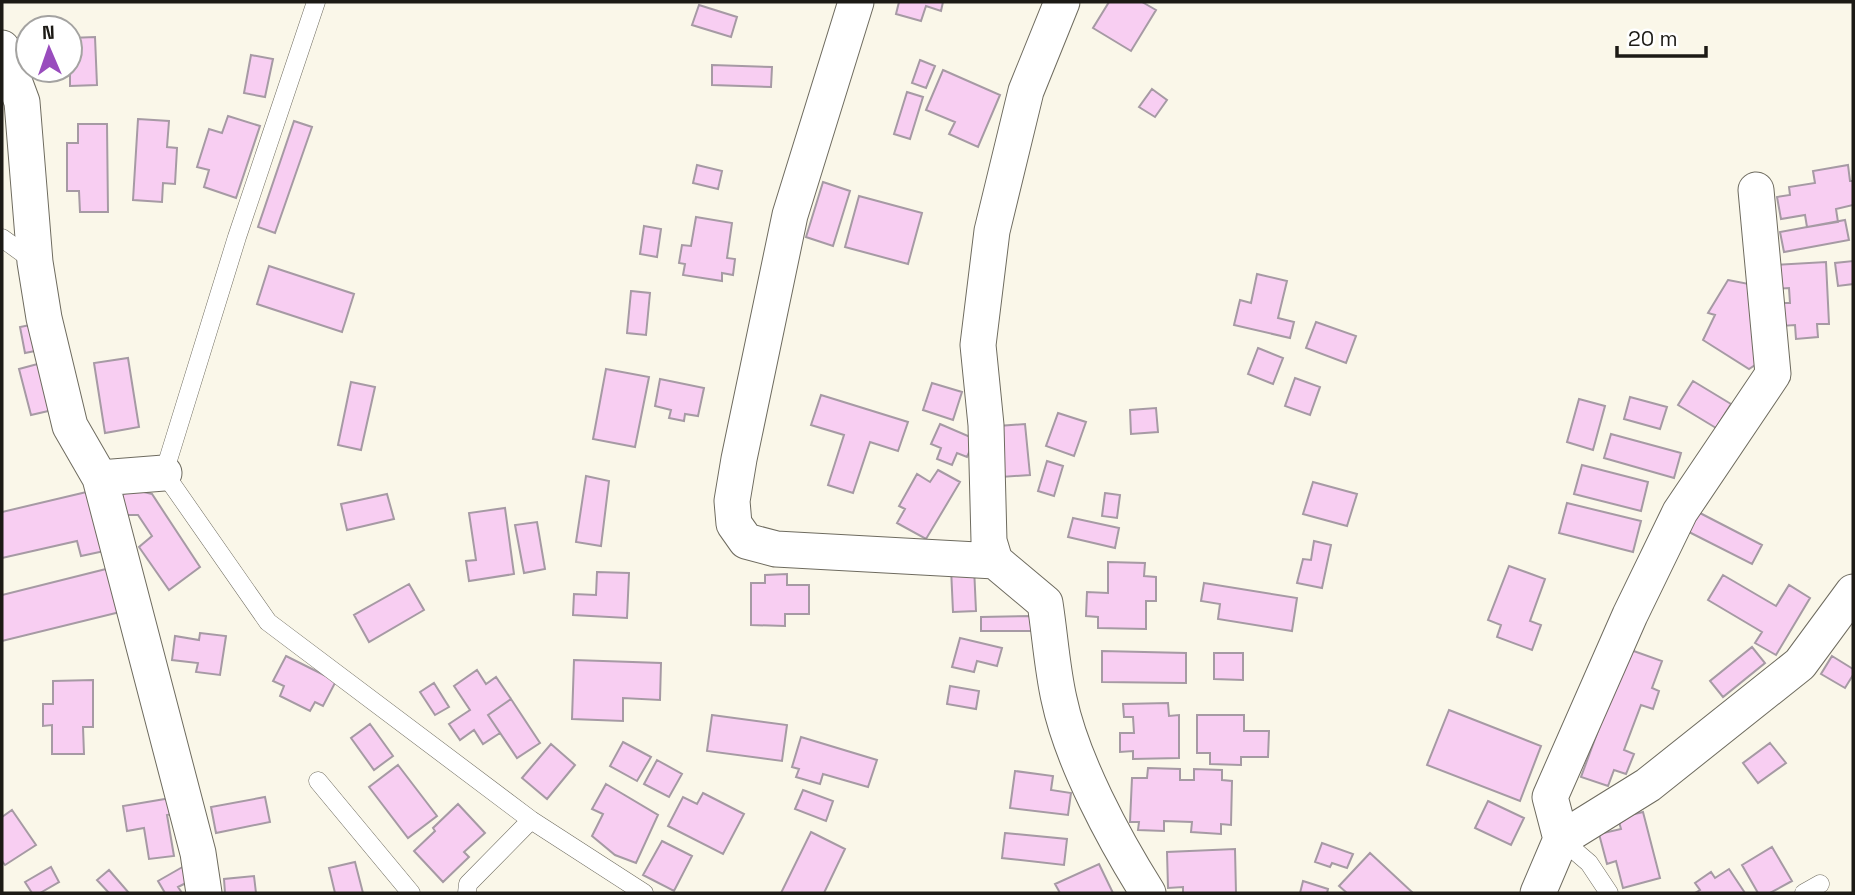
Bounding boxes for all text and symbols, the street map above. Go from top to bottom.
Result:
north arrow [14,14,84,84]
scale bar [1617,14,1706,58]
text: N [42,20,55,45]
text: 20 m [1628,25,1678,52]

